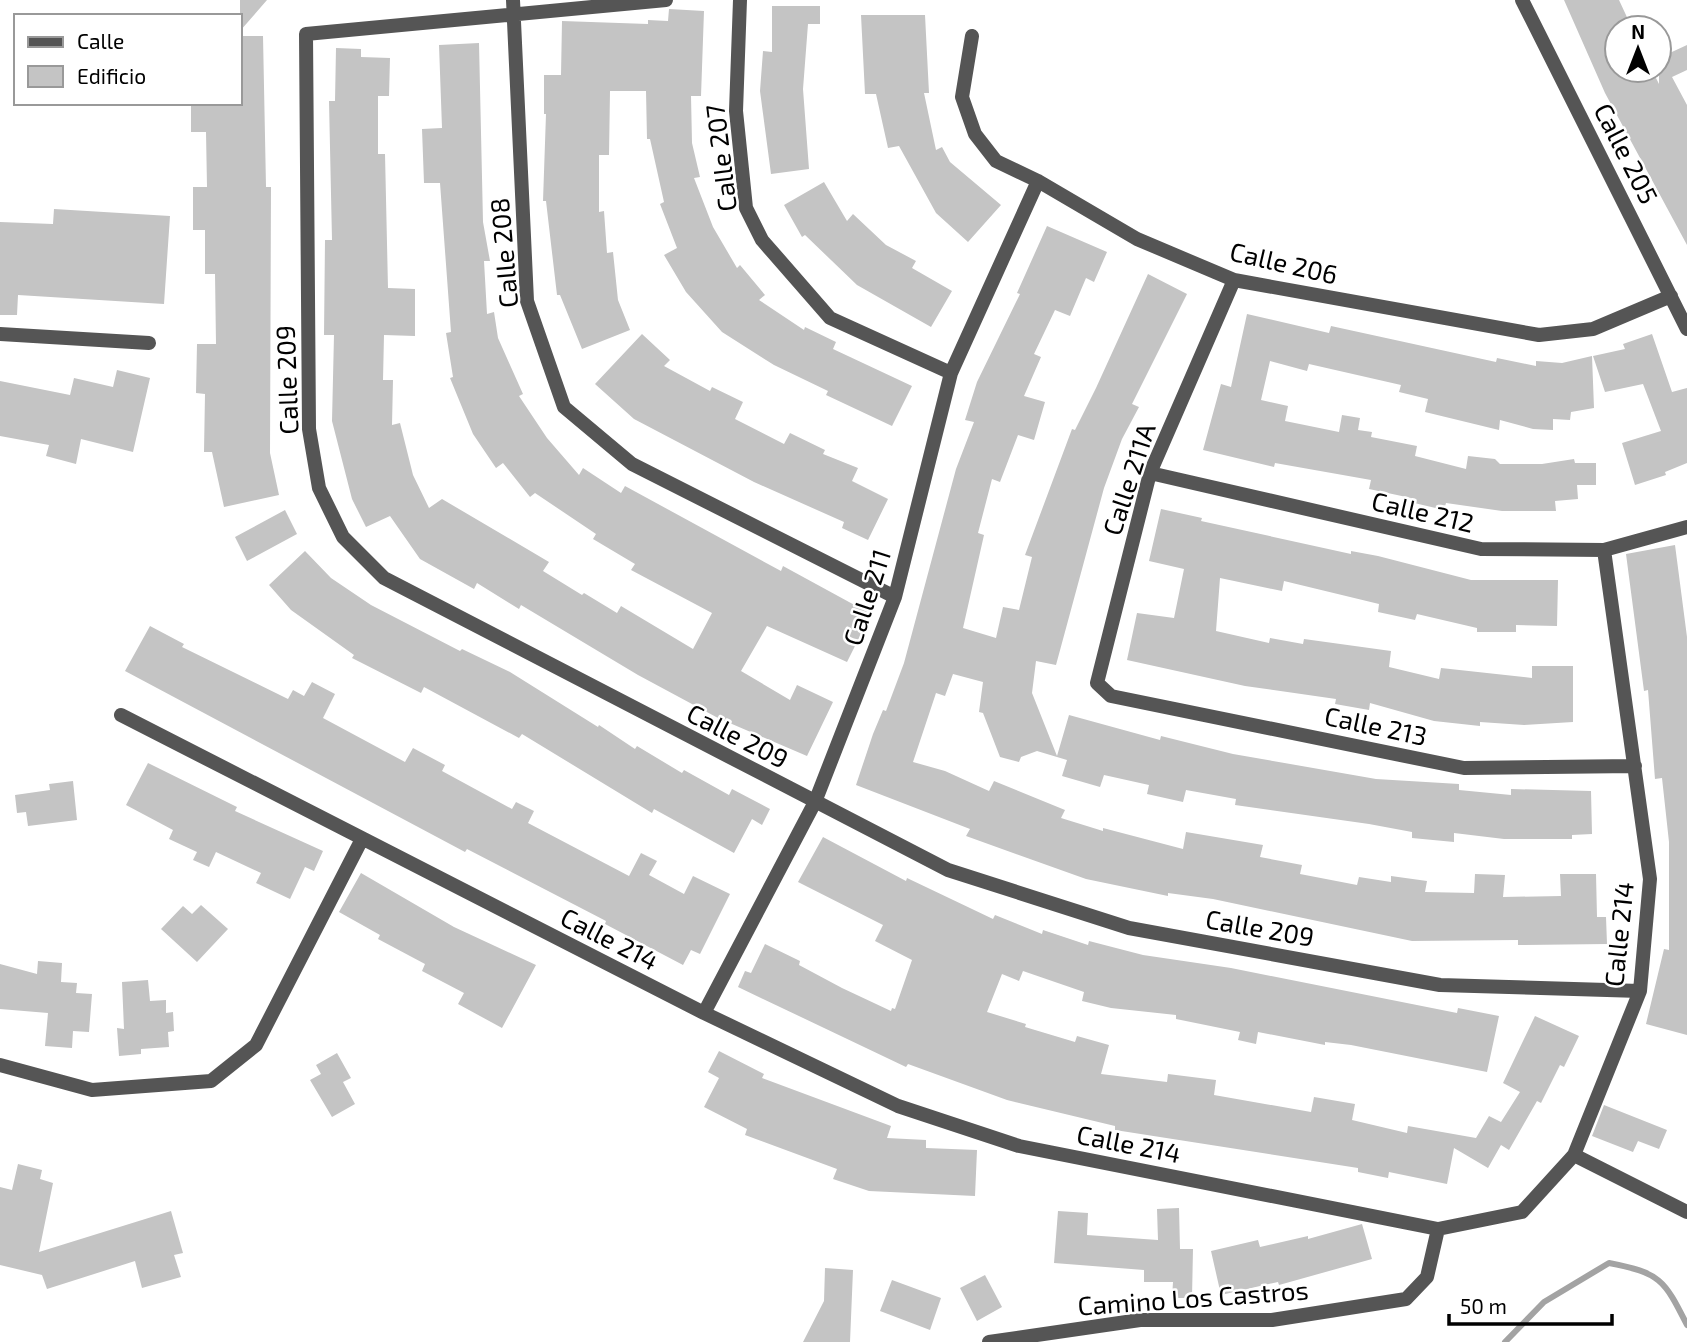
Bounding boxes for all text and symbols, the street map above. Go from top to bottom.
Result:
legend [14,14,242,105]
north arrow [1603,14,1673,84]
text: N [1631,20,1645,43]
text: Calle [77,28,124,53]
text: Edificio [77,63,146,88]
street label: Calle 205 [1589,98,1665,208]
street label: Calle 207 [698,103,742,213]
street label: Calle 208 [483,197,523,309]
street label: Calle 206 [1227,235,1341,289]
street label: Calle 209 [269,325,303,435]
street label: Calle 211A [1095,419,1161,539]
street label: Calle 212 [1369,484,1477,538]
street label: Calle 211 [836,545,896,649]
street label: Calle 209 [682,696,794,774]
street label: Calle 213 [1322,699,1430,751]
street label: Calle 214 [1597,880,1639,988]
street label: Calle 214 [556,900,664,976]
street label: Calle 209 [1203,902,1317,952]
street label: Calle 214 [1074,1118,1184,1168]
street label: Camino Los Castros [1077,1273,1309,1321]
scale bar [1449,1282,1612,1326]
text: 50 m [1460,1293,1507,1318]

